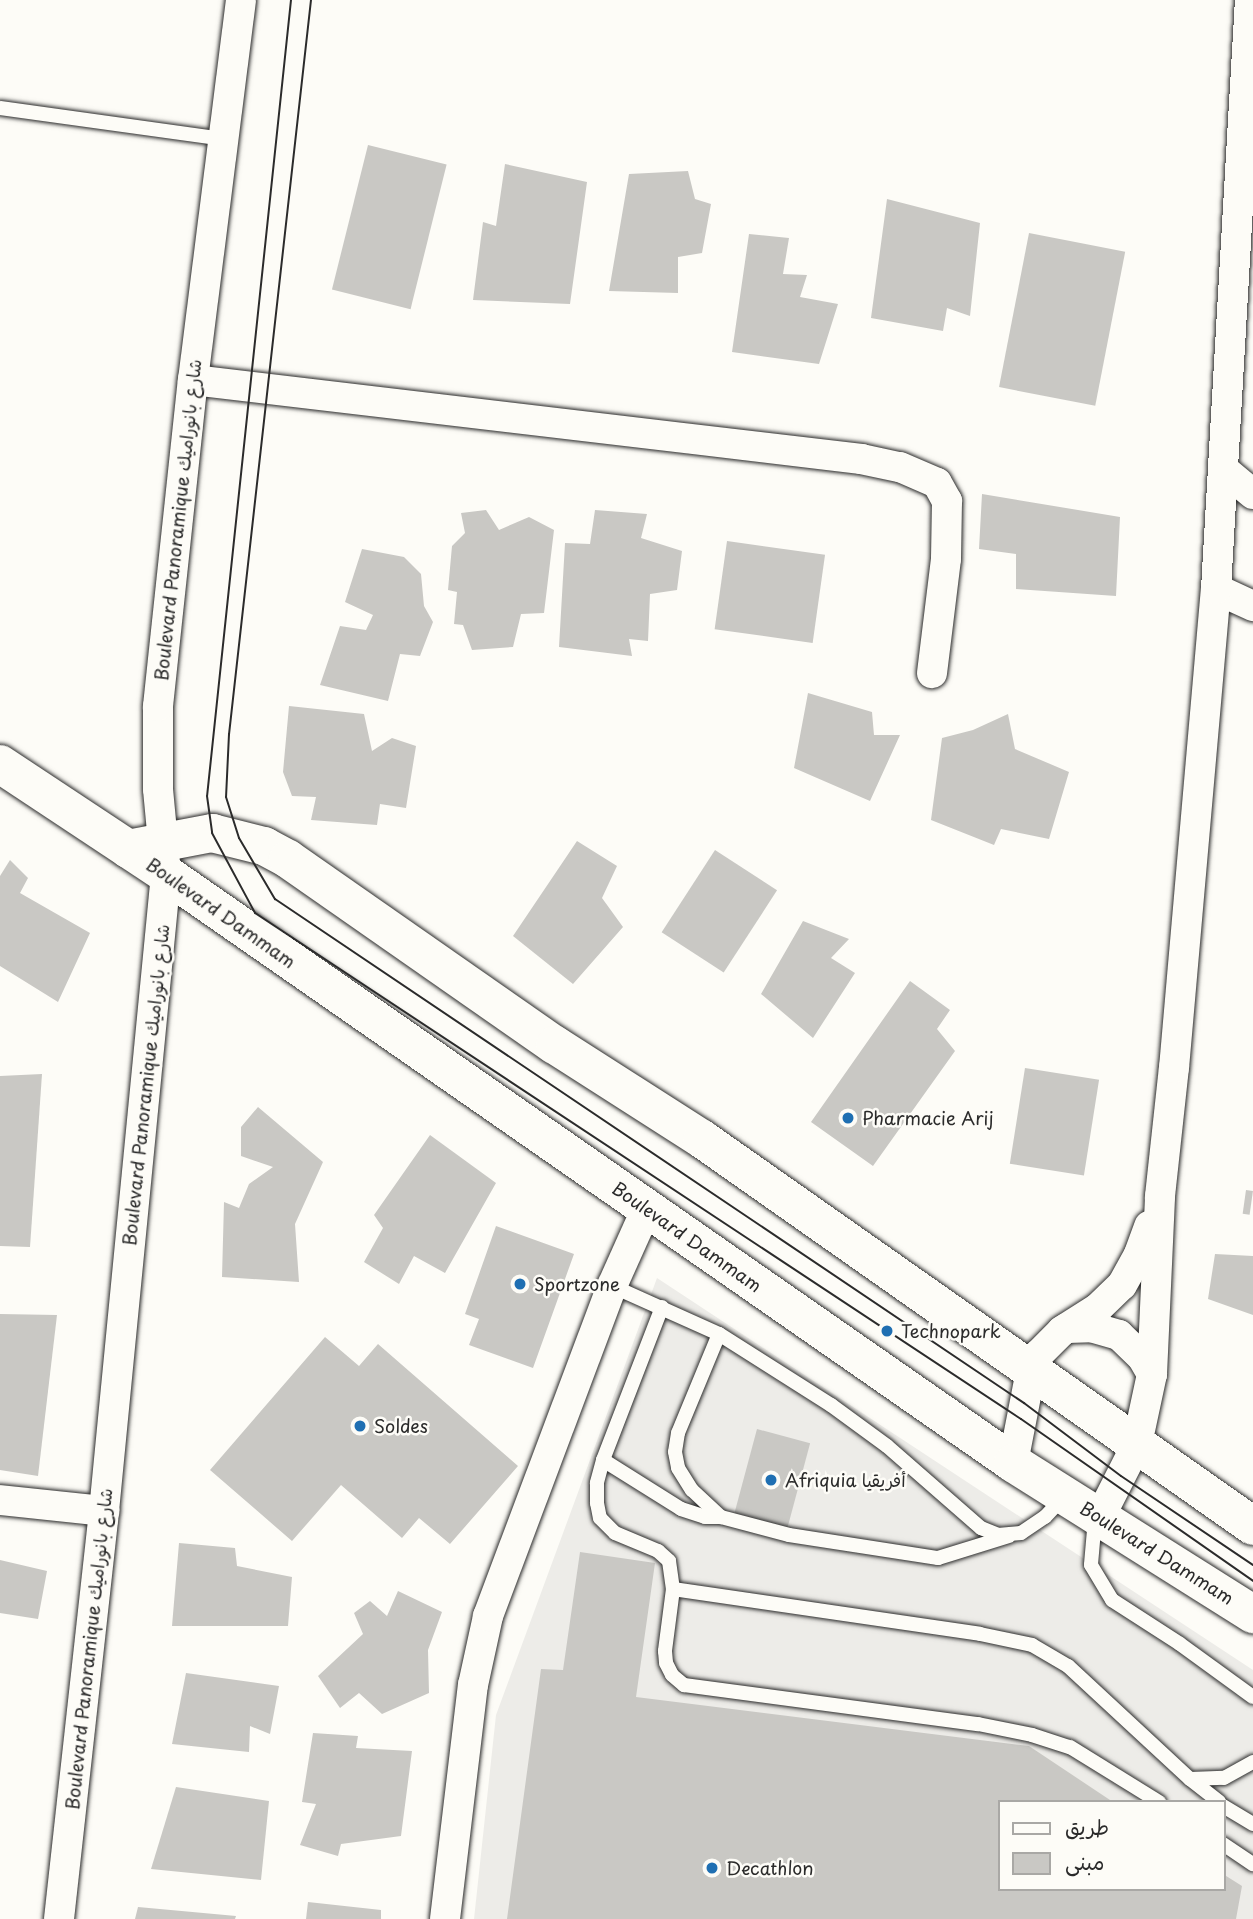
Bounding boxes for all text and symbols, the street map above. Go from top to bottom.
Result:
street label: Boulevard Panoramique شارع بانوراميك [150,358,206,682]
street label: Boulevard Dammam [142,853,300,973]
street label: Boulevard Panoramique شارع بانوراميك [118,923,174,1247]
place label: Pharmacie Arij [862,1107,995,1129]
marker: Pharmacie Arij [840,1110,856,1126]
street label: Boulevard Dammam [608,1177,766,1297]
place label: Sportzone [534,1273,620,1295]
marker: Sportzone [512,1276,528,1292]
place label: Technopark [901,1320,1001,1342]
marker: Technopark [879,1323,895,1339]
place label: Soldes [374,1415,428,1437]
marker: Soldes [352,1418,368,1434]
place label: Afriquia أفريقيا [785,1469,906,1491]
marker: Afriquia أفريقيا [763,1472,779,1488]
street label: Boulevard Panoramique شارع بانوراميك [61,1487,117,1811]
street label: Boulevard Dammam [1076,1497,1238,1609]
legend [998,1800,1225,1891]
text: طريق [1065,1810,1109,1842]
text: مبنى [1065,1845,1104,1877]
place label: Decathlon [726,1857,814,1879]
marker: Decathlon [704,1860,720,1876]

